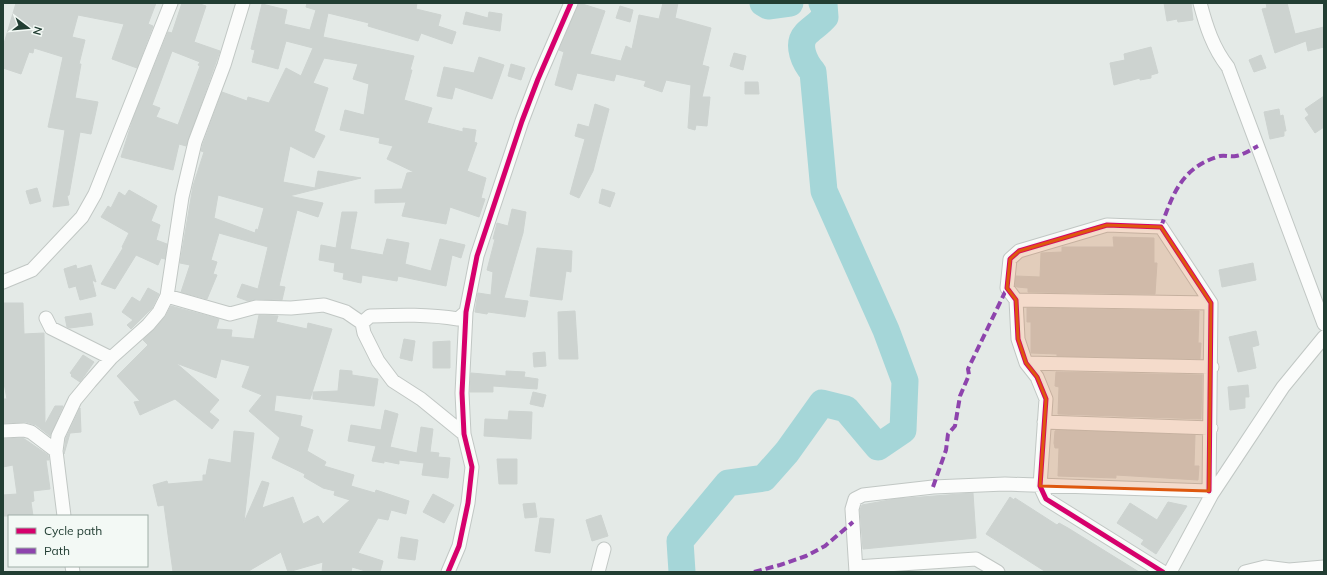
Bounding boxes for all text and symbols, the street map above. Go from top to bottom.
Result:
north arrow [8,8,48,48]
text: N [30,25,45,37]
legend [8,515,148,567]
text: Cycle path [44,523,102,538]
text: Path [44,543,70,558]

